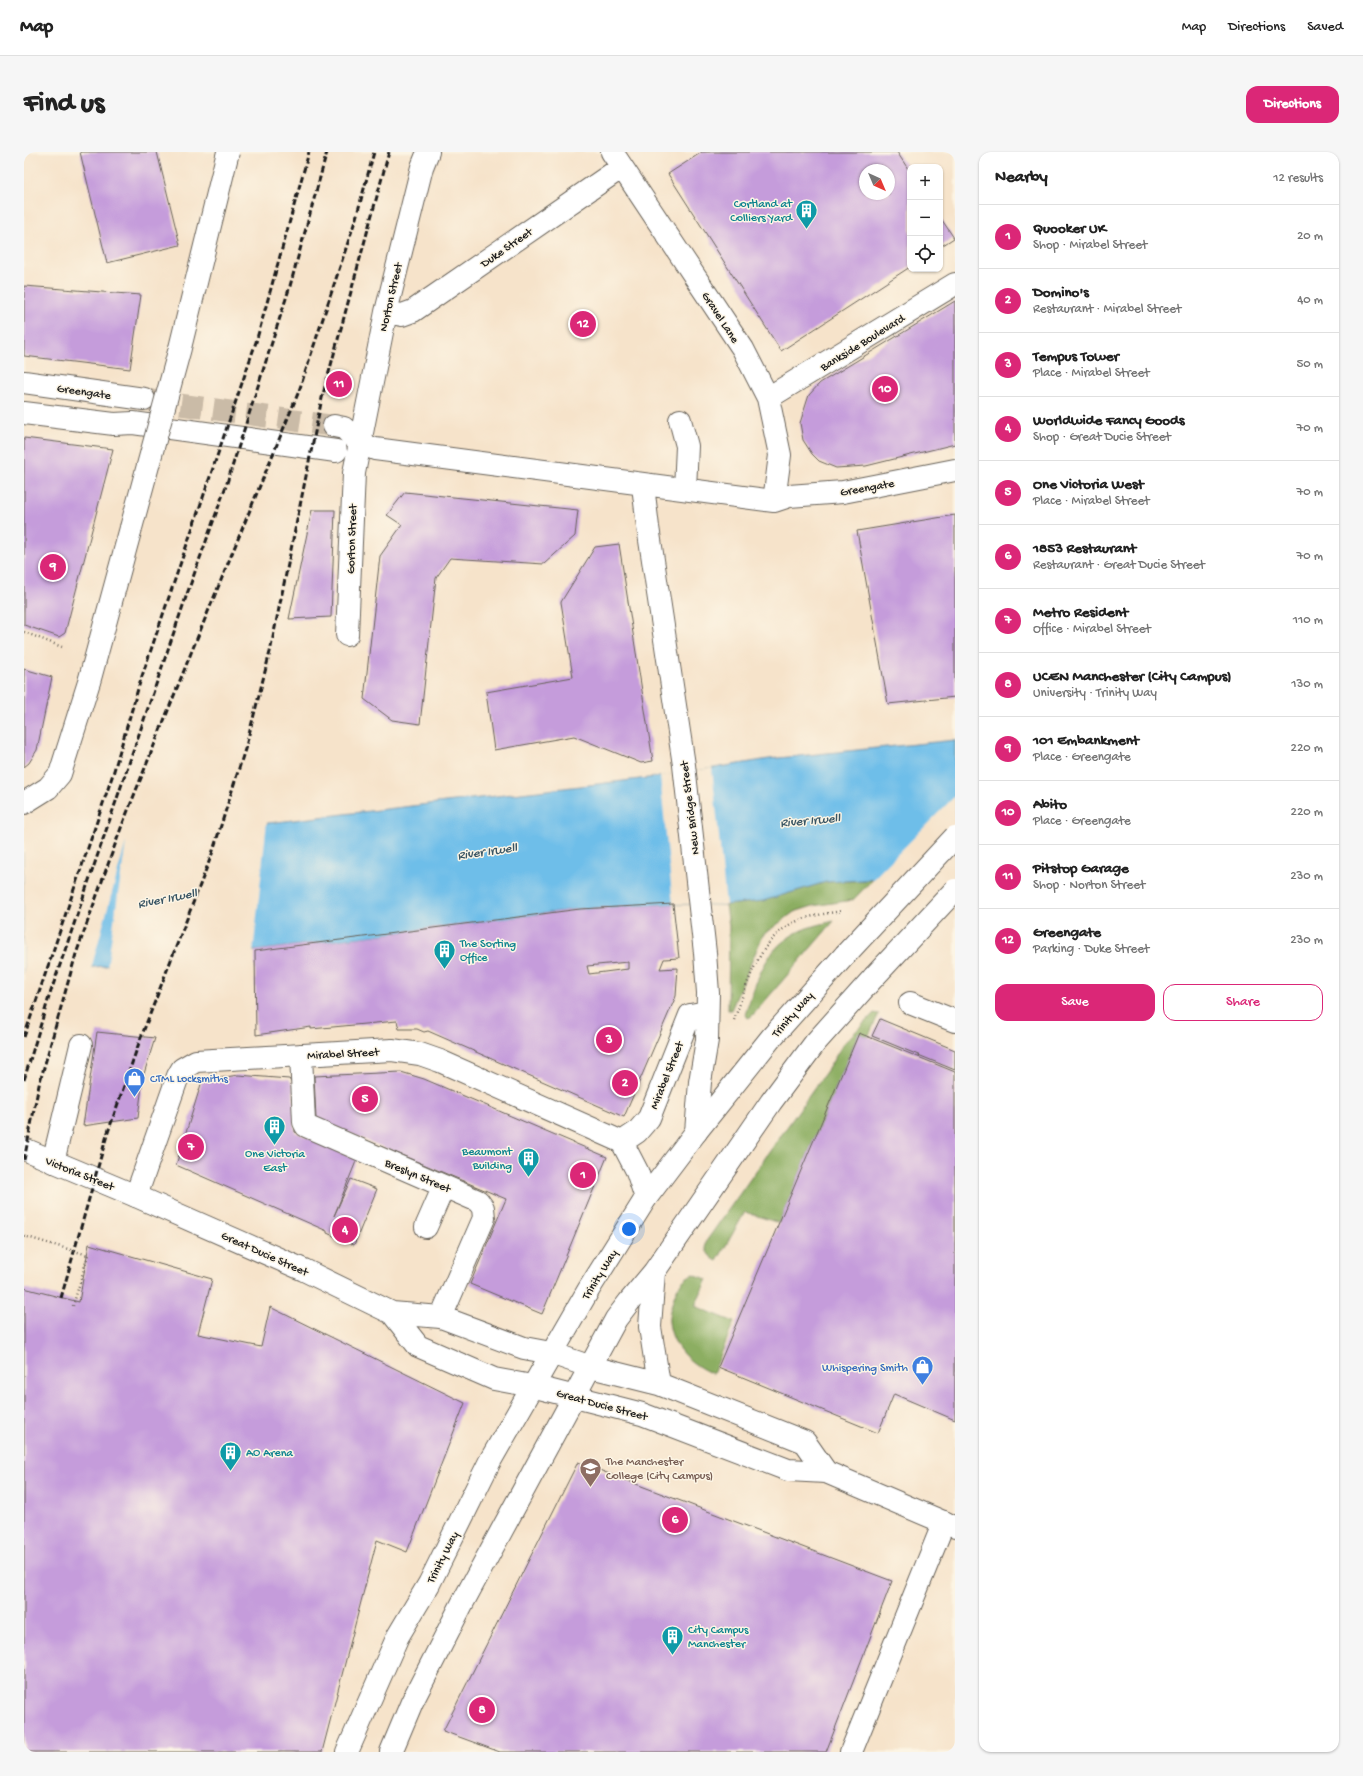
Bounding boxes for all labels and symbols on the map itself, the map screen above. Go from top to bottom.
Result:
north arrow [859,164,895,200]
building icon: Cortland at Colliers Yard [794,197,820,230]
place label: Cortland at Colliers Yard [730,198,793,226]
street label: Duke Street [478,225,537,272]
street label: Norton Street [377,261,407,333]
street label: Gravel Lane [698,290,742,347]
pin: 12 [570,309,596,339]
street label: Bankside Boulevard [817,312,909,376]
pin: 11 [326,369,352,399]
pin: 10 [872,374,898,404]
street label: Greengate [56,382,112,404]
street label: Greengate [839,477,896,501]
street label: Gorton Street [345,503,361,574]
pin: 9 [40,552,66,582]
street label: New Bridge Street [678,759,704,855]
water label: River Irwell [780,811,842,832]
water label: River Irwell [457,841,519,864]
water label: River Irwell [137,886,199,913]
building icon: The Sorting Office [432,937,458,970]
place label: The Sorting Office [459,938,516,966]
street label: Trinity Way [769,989,817,1042]
pin: 3 [596,1025,622,1055]
street label: Mirabel Street [648,1039,688,1112]
street label: Mirabel Street [307,1046,380,1064]
shop icon: CTML Locksmiths [122,1065,148,1098]
pin: 2 [612,1068,638,1098]
place label: CTML Locksmiths [150,1073,229,1087]
pin: 5 [352,1084,378,1114]
building icon: One Victoria East [262,1113,288,1146]
pin: 7 [178,1132,204,1162]
building icon: Beaumont Building [515,1145,541,1178]
place label: Beaumont Building [461,1146,513,1174]
place label: One Victoria East [245,1148,305,1176]
street label: Victoria Street [42,1154,117,1195]
street label: Breslyn Street [381,1156,453,1197]
pin: 1 [570,1160,596,1190]
pin: 4 [332,1215,358,1245]
your location [619,1219,639,1239]
street label: Great Ducie Street [219,1229,311,1281]
street label: Trinity Way [579,1247,622,1303]
shop icon: Whispering Smith [910,1354,936,1387]
place label: Whispering Smith [822,1362,909,1376]
street label: Great Ducie Street [554,1387,650,1425]
building icon: AO Arena [218,1439,244,1472]
place label: AO Arena [246,1447,293,1461]
school or university icon: The Manchester College (City Campus) [578,1455,604,1488]
place label: The Manchester College (City Campus) [605,1456,713,1484]
pin: 6 [662,1505,688,1535]
street label: Trinity Way [424,1530,463,1587]
building icon: City Campus Manchester [659,1623,685,1656]
place label: City Campus Manchester [688,1624,749,1652]
pin: 8 [469,1695,495,1725]

